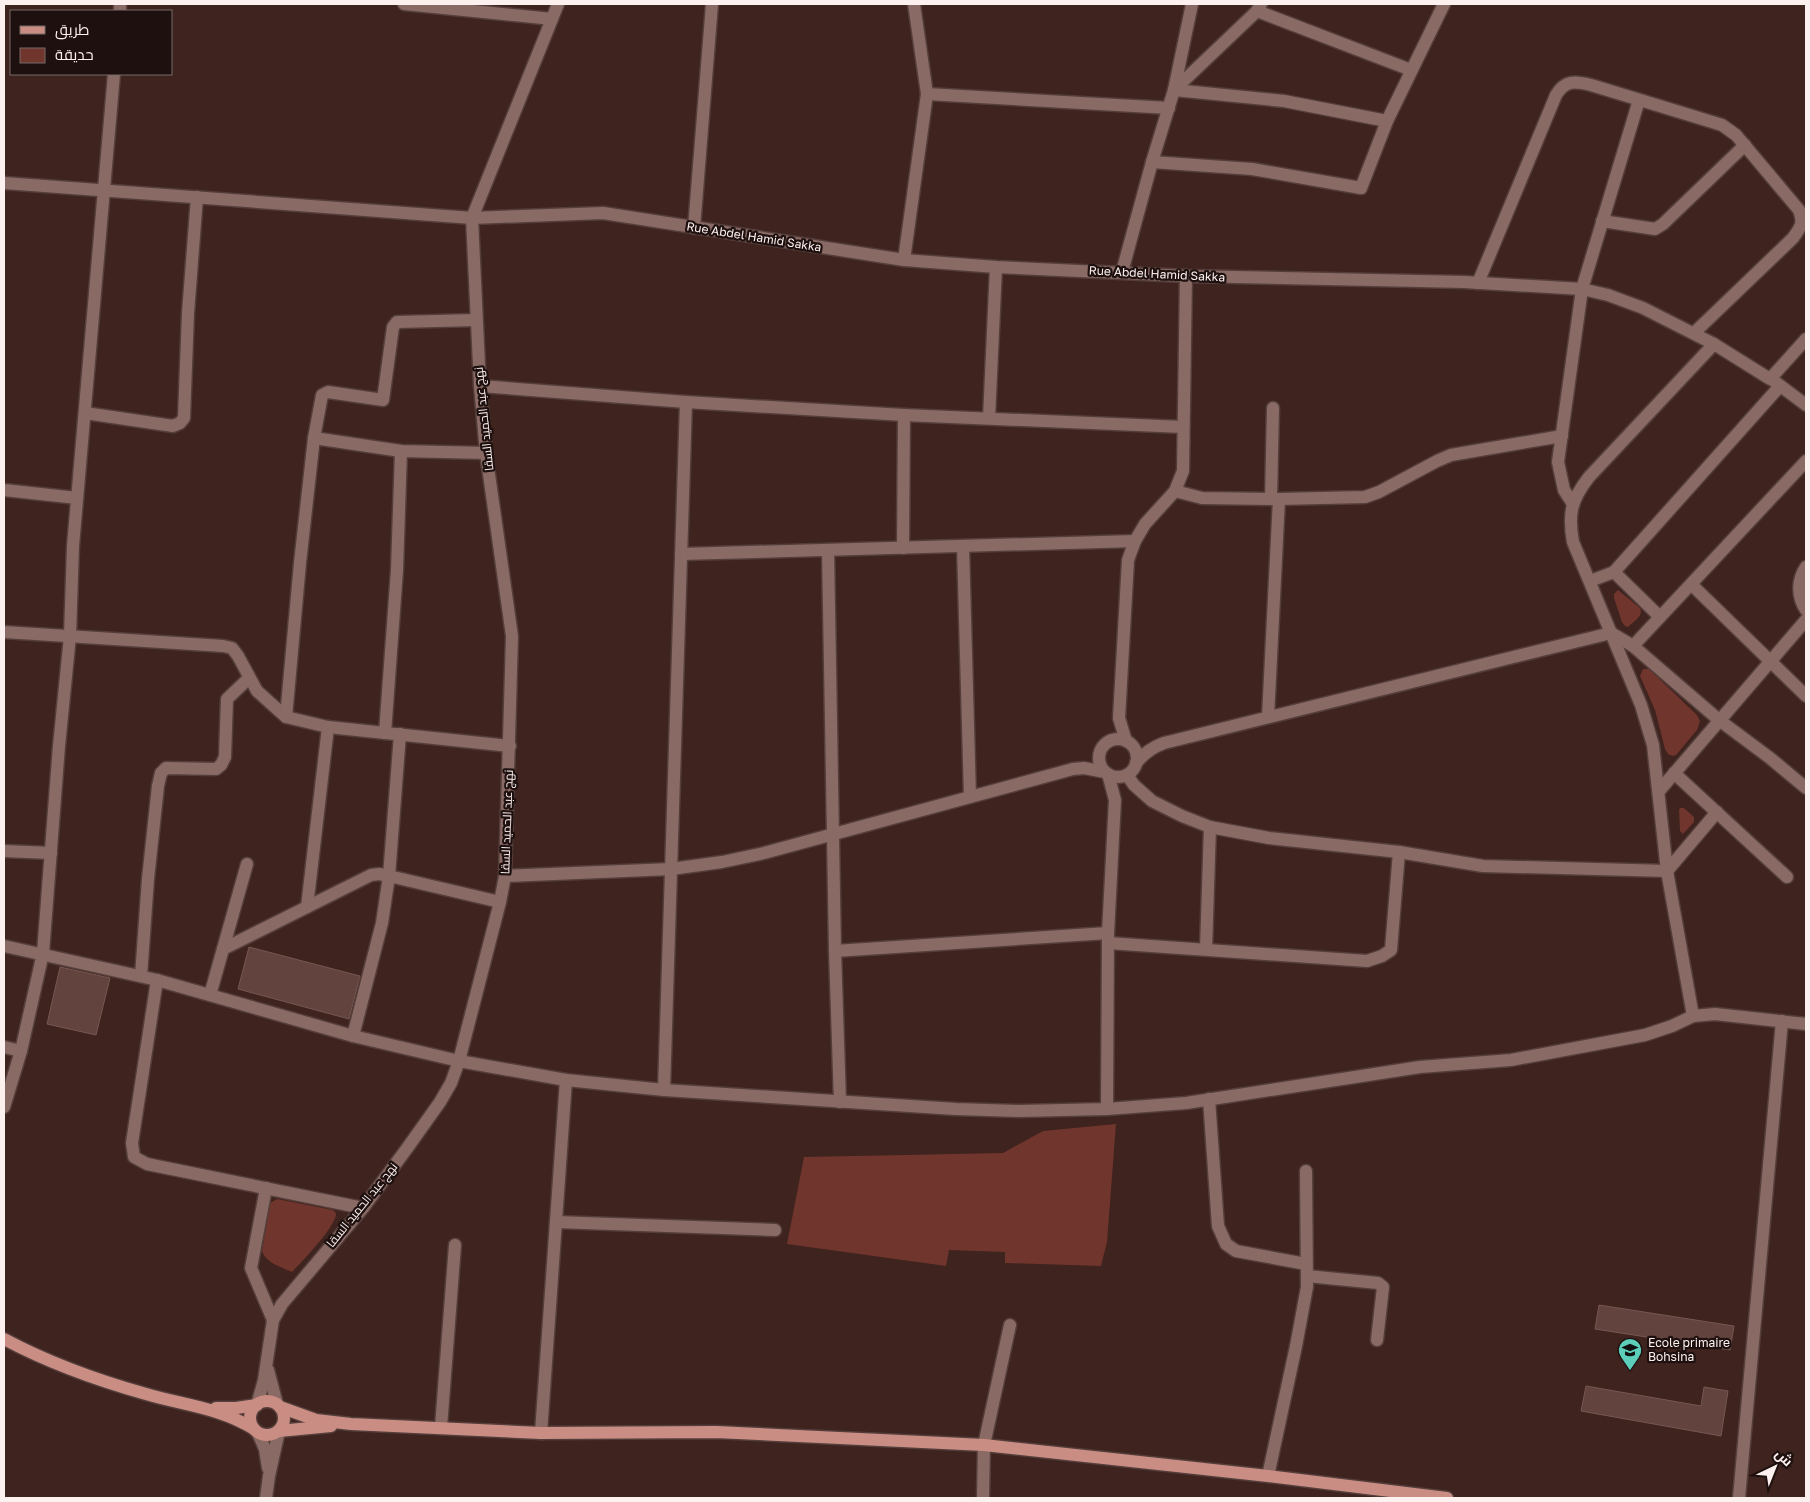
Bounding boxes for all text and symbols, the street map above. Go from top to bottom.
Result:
legend [10,10,172,75]
text: طريق [55,20,89,40]
text: حديقة [55,45,94,63]
street label: Rue Abdel Hamid Sakka [685,218,823,255]
street label: Rue Abdel Hamid Sakka [1088,262,1226,285]
street label: نهج عبد الحميد السقا [471,366,497,472]
street label: نهج عبد الحميد السقا [497,769,517,875]
street label: نهج عبد الحميد السقا [323,1159,401,1251]
place label: Ecole primaire Bohsina [1648,1335,1730,1364]
school or university icon: Ecole primaire Bohsina [1617,1337,1643,1371]
north arrow [1750,1442,1800,1492]
text: ش [1771,1445,1797,1470]

